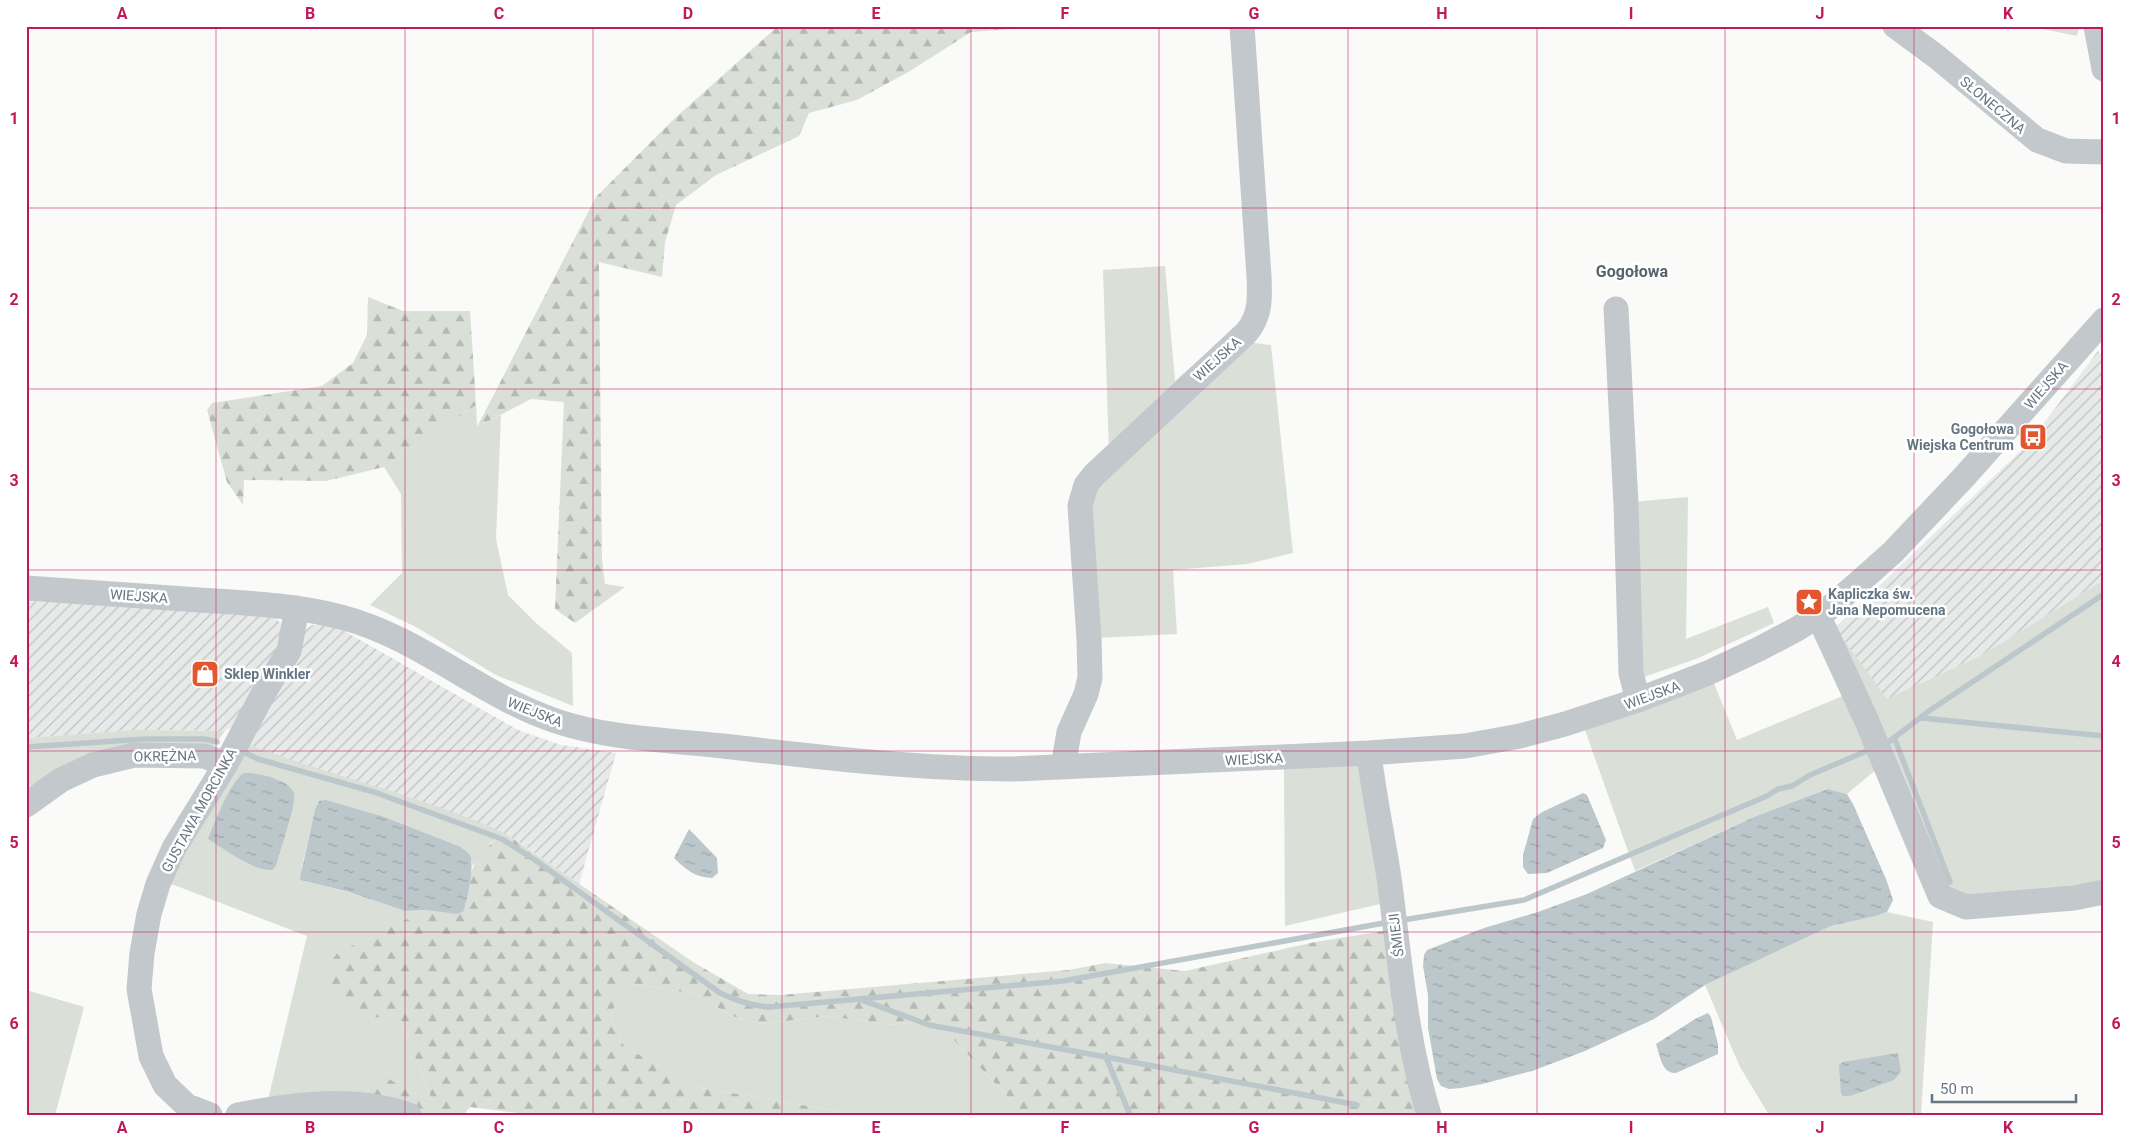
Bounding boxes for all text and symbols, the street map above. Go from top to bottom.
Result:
text: A [117,4,128,23]
text: B [305,4,315,23]
text: C [494,4,504,23]
text: D [683,4,693,23]
text: E [872,4,881,23]
text: F [1061,4,1070,23]
text: G [1249,4,1260,23]
text: H [1436,4,1448,23]
text: I [1629,4,1633,23]
text: J [1816,4,1824,23]
text: K [2003,4,2014,23]
street label: SŁONECZNA [1957,73,2029,137]
text: 1 [9,109,19,128]
text: 1 [2111,109,2121,128]
district label: Gogołowa [1596,262,1669,281]
text: 2 [9,290,19,309]
text: 2 [2111,290,2121,309]
street label: WIEJSKA [1190,334,1244,384]
street label: WIEJSKA [2021,358,2071,412]
place label: Gogołowa Wiejska Centrum [1907,421,2014,453]
bus stop icon: Gogołowa Wiejska Centrum [2018,422,2048,452]
text: 3 [9,471,19,490]
text: 3 [2111,471,2121,490]
street label: WIEJSKA [109,586,169,606]
place label: Kapliczka św. Jana Nepomucena [1828,586,1946,618]
place icon: Kapliczka św. Jana Nepomucena [1794,587,1824,617]
text: 4 [9,652,19,671]
text: 4 [2111,652,2121,671]
shop icon: Sklep Winkler [190,659,220,689]
place label: Sklep Winkler [224,666,310,682]
street label: WIEJSKA [1622,678,1682,712]
street label: WIEJSKA [505,694,565,730]
street label: GUSTAWA MORCINKA [158,745,240,875]
street label: OKRĘŻNA [134,747,196,765]
street label: WIEJSKA [1225,749,1283,769]
text: 5 [9,833,19,852]
text: 5 [2111,833,2121,852]
street label: ŚMIEJI [1384,912,1407,958]
text: 6 [9,1014,19,1033]
text: 6 [2111,1014,2121,1033]
scale bar [1932,1071,2076,1103]
text: 50 m [1940,1080,1974,1098]
text: A [117,1118,128,1137]
text: B [305,1118,315,1137]
text: C [494,1118,504,1137]
text: D [683,1118,693,1137]
text: E [872,1118,881,1137]
text: F [1061,1118,1070,1137]
text: G [1249,1118,1260,1137]
text: H [1436,1118,1448,1137]
text: I [1629,1118,1633,1137]
text: J [1816,1118,1824,1137]
text: K [2003,1118,2014,1137]

